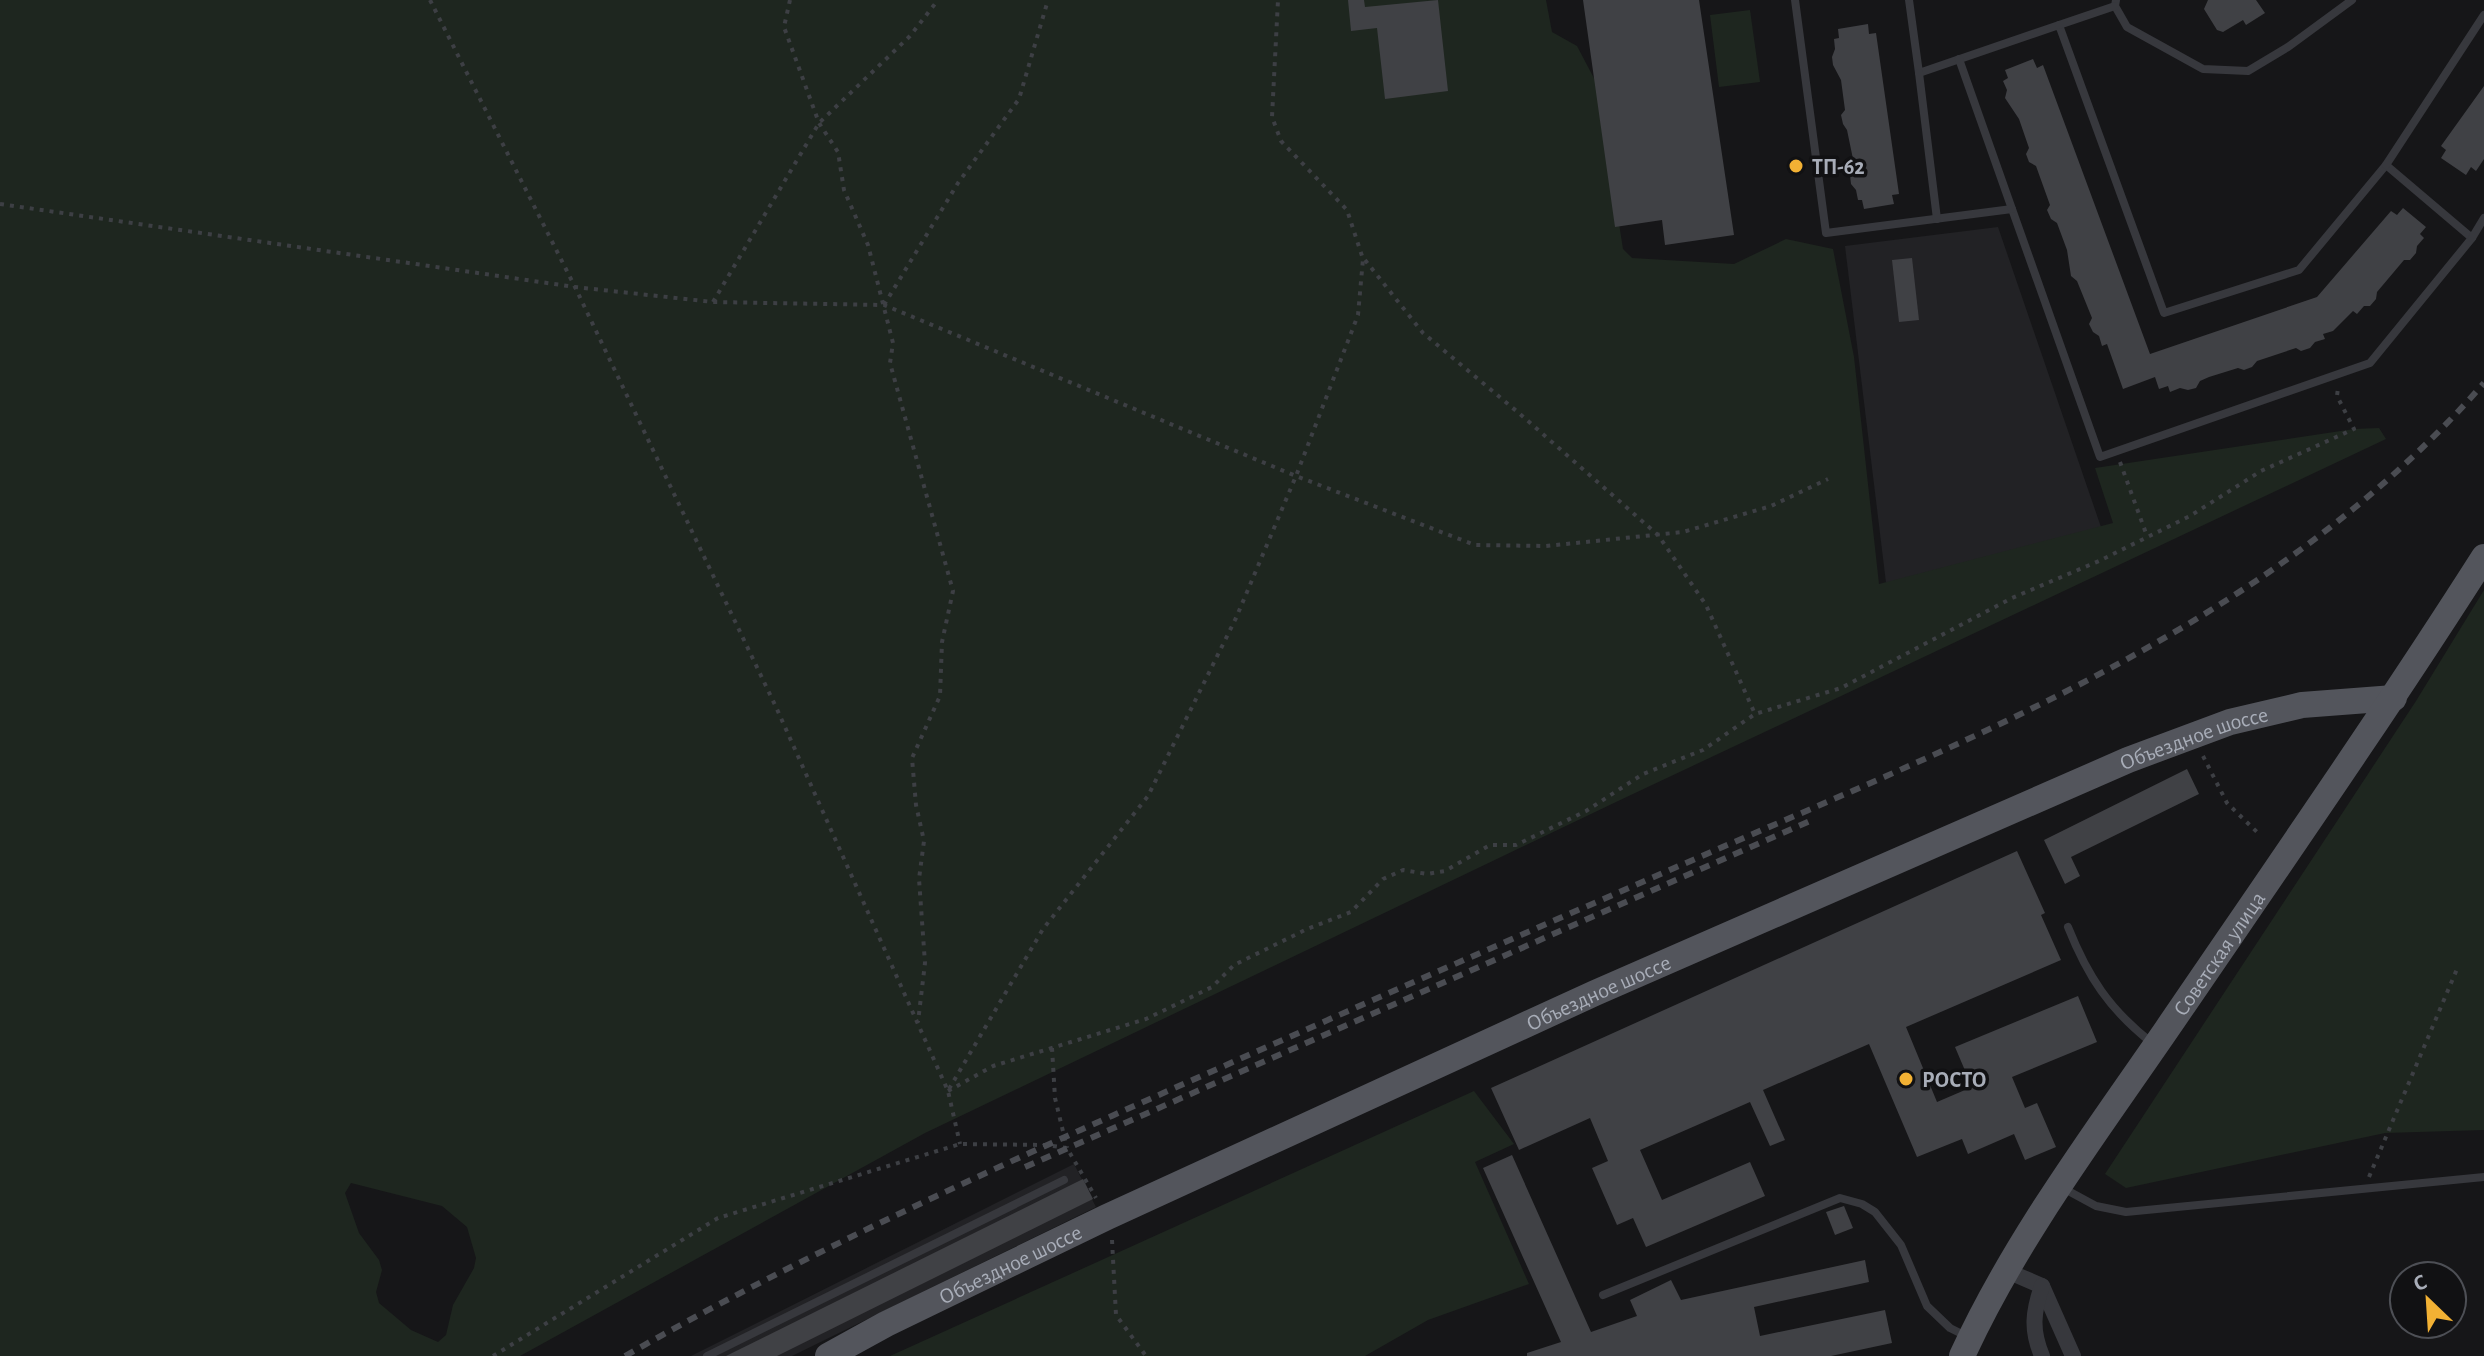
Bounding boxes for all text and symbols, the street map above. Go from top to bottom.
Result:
place label: ТП-62 [1812,156,1865,178]
marker: ТП-62 [1787,157,1805,175]
street label: Объездное шоссе [2116,703,2270,774]
street label: Советская улица [2169,888,2270,1020]
street label: Объездное шоссе [1523,951,1674,1035]
place label: РОСТО [1922,1069,1986,1091]
marker: РОСТО [1897,1070,1915,1088]
street label: Объездное шоссе [935,1221,1085,1309]
north arrow [2388,1260,2468,1340]
text: С [2410,1270,2430,1295]

